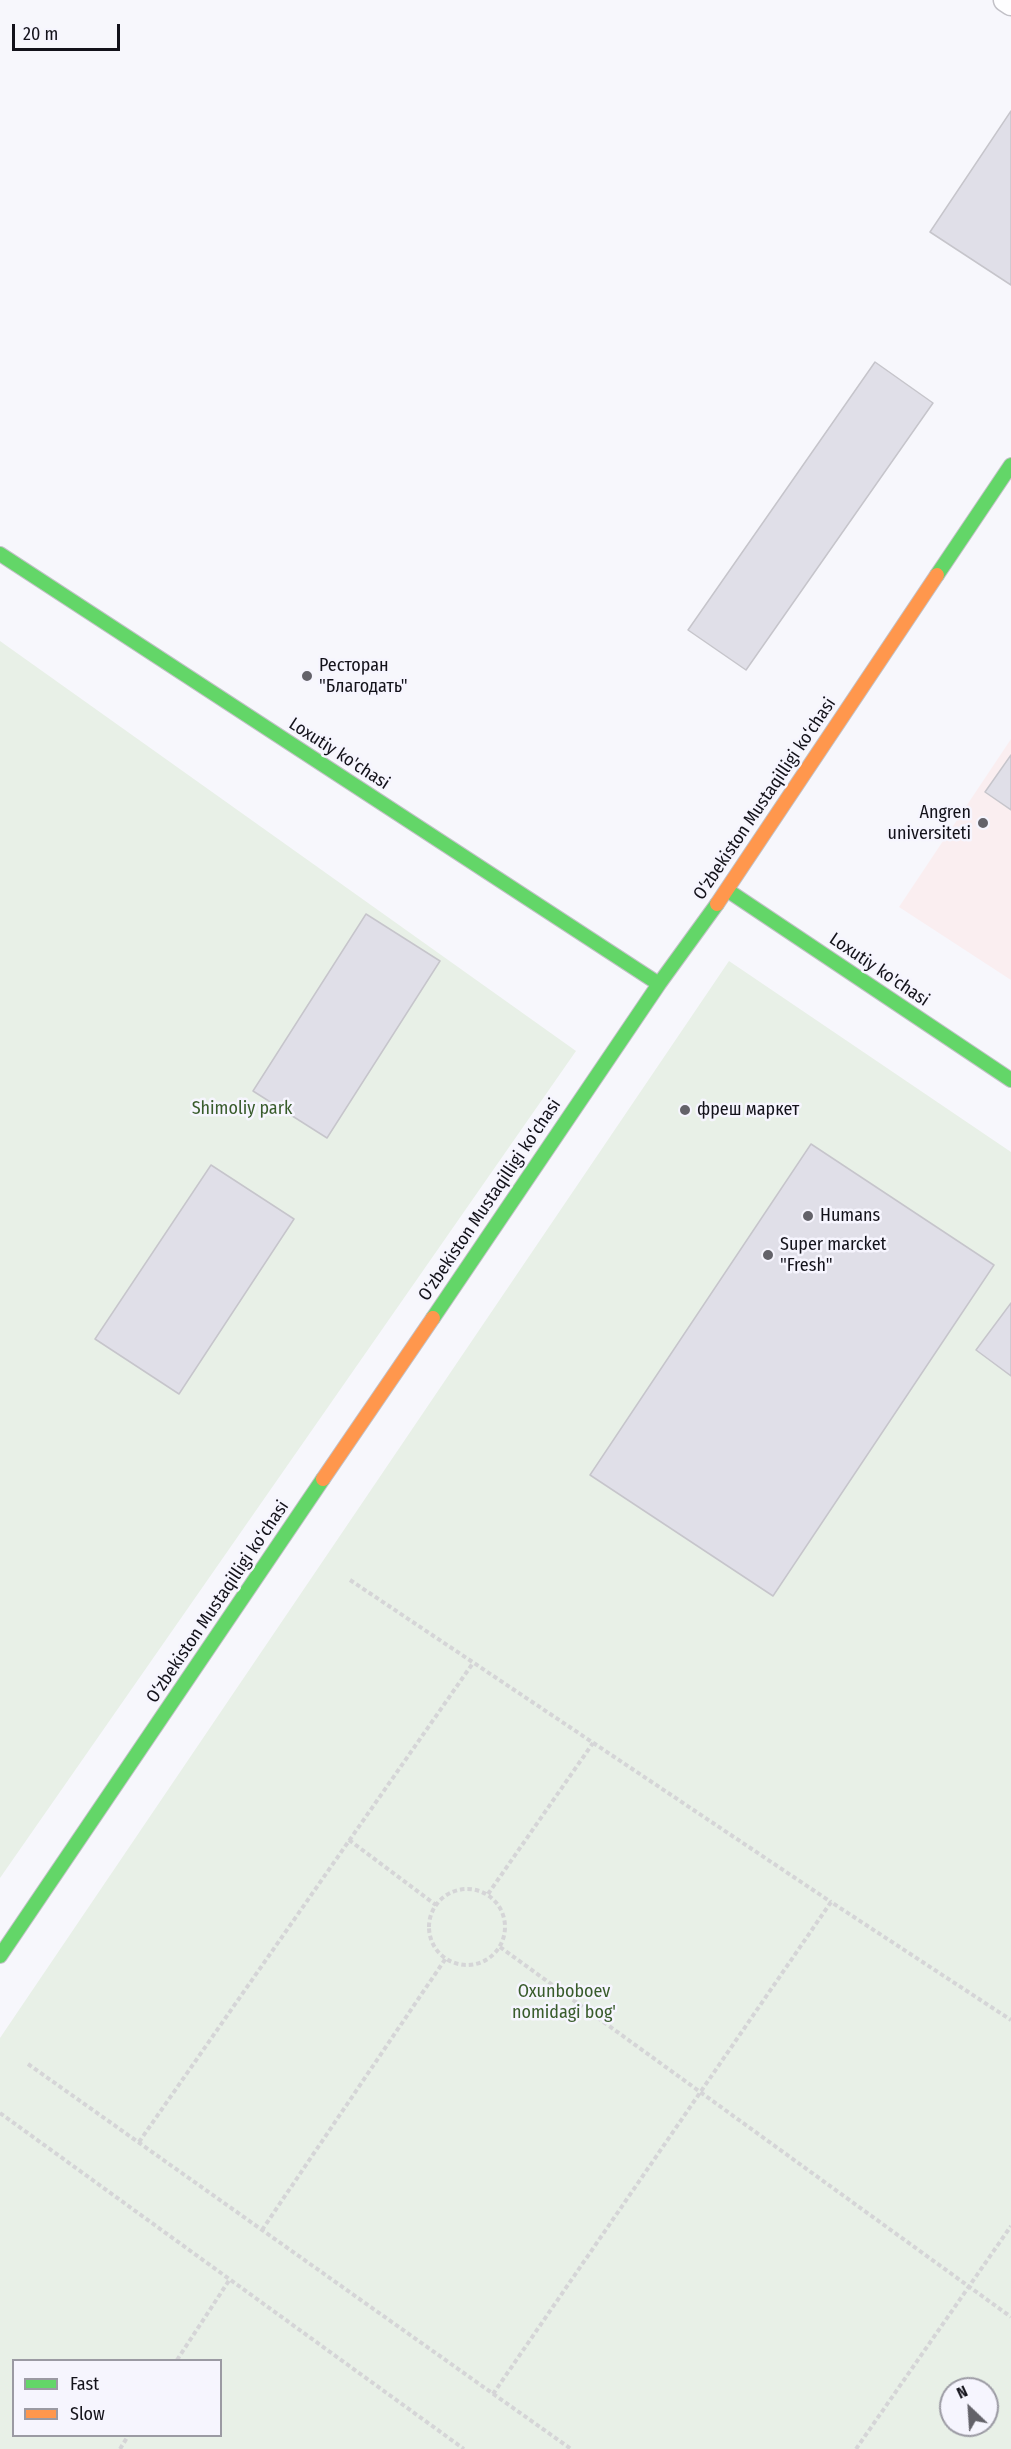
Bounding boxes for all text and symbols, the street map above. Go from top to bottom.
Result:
scale bar [15,12,123,50]
text: 20 m [23,23,58,45]
place label: Ресторан "Благодать" [319,655,408,698]
marker: Ресторан "Благодать" [300,669,314,683]
street label: O‘zbekiston Mustaqilligi ko‘chasi [689,694,841,904]
street label: Loxutiy ko'chasi [285,713,393,795]
place label: Angren universiteti [888,802,971,844]
marker: Angren universiteti [976,816,990,830]
street label: Loxutiy ko'chasi [825,929,933,1011]
street label: O‘zbekiston Mustaqilligi ko‘chasi [414,1095,566,1305]
park label: Shimoliy park [192,1098,292,1120]
place label: фреш маркет [697,1099,799,1121]
marker: фреш маркет [678,1103,692,1117]
place label: Humans [820,1205,880,1227]
marker: Humans [801,1209,815,1223]
place label: Super marcket "Fresh" [780,1234,886,1276]
marker: Super marcket "Fresh" [761,1248,775,1262]
street label: O‘zbekiston Mustaqilligi ko‘chasi [142,1497,294,1707]
park label: Oxunboboev nomidagi bog' [512,1981,616,2024]
legend [12,2359,222,2437]
text: Fast [70,2373,99,2395]
north arrow [939,2377,999,2437]
text: N [954,2381,970,2403]
text: Slow [70,2403,105,2425]

